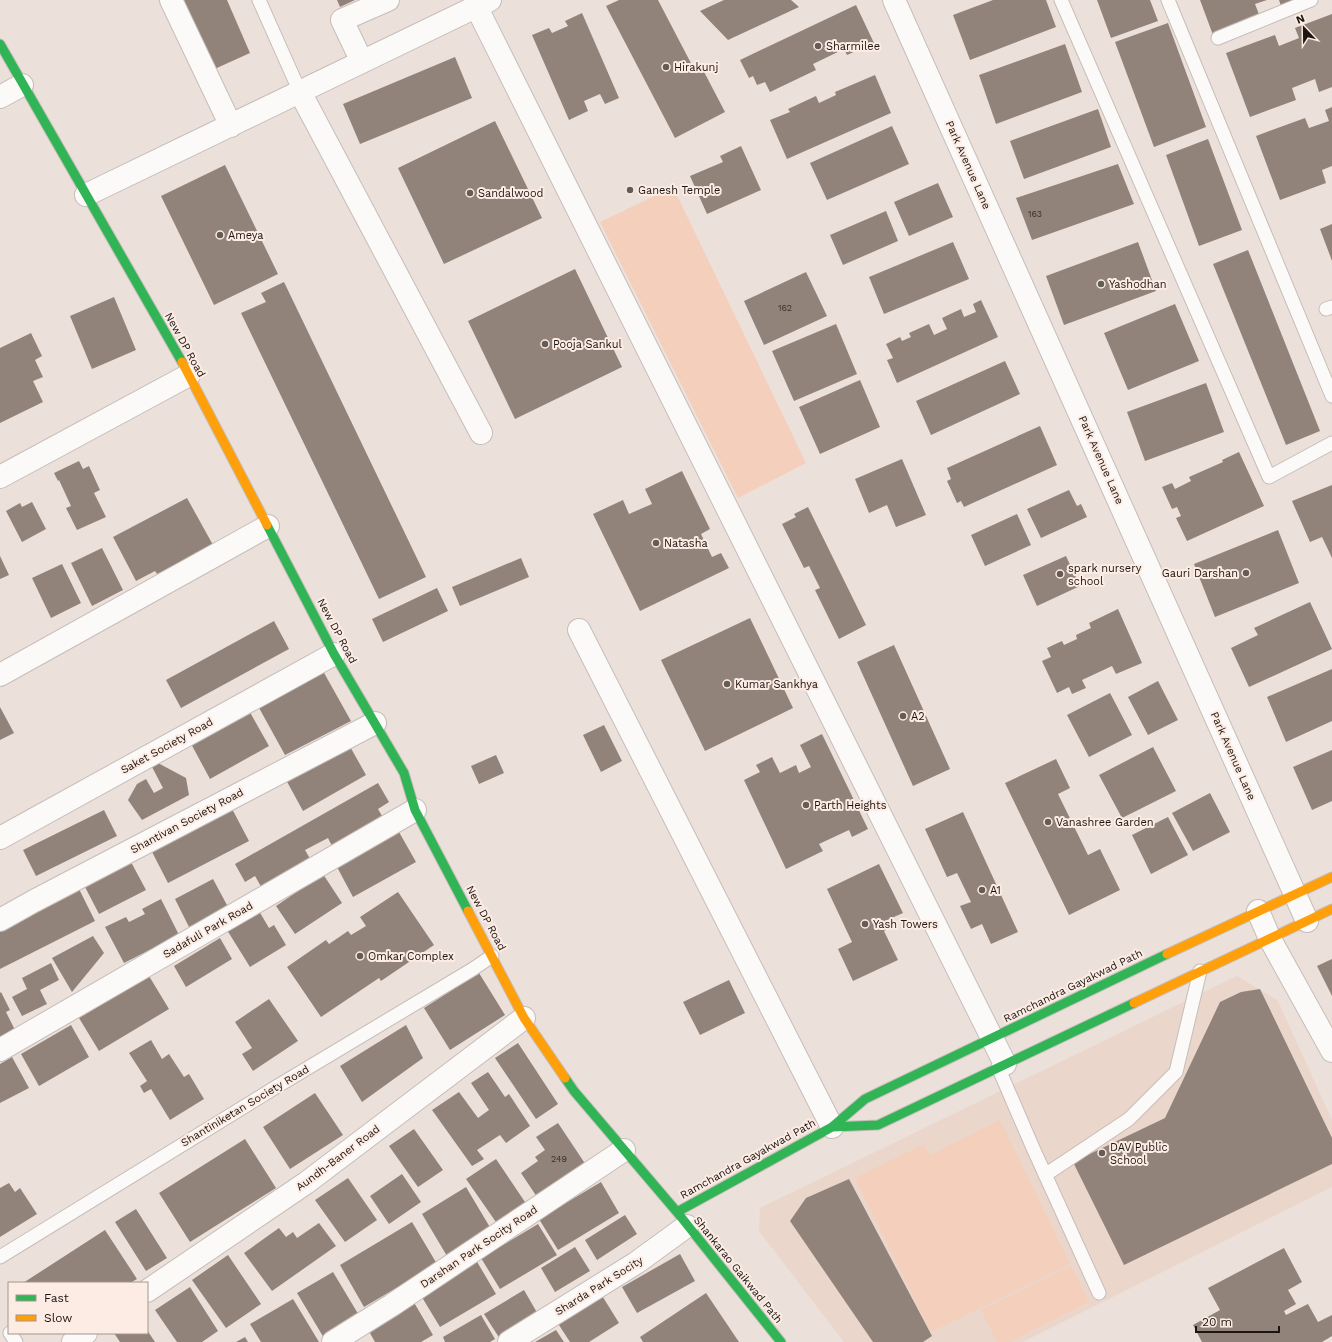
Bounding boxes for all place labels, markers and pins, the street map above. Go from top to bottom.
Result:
place label: Sharmilee [826,40,880,53]
marker: Sharmilee [813,41,823,51]
place label: Hirakunj [674,61,718,74]
marker: Hirakunj [661,62,671,72]
place label: Ganesh Temple [638,184,720,197]
marker: Ganesh Temple [625,185,635,195]
place label: Sandalwood [478,187,543,200]
marker: Sandalwood [465,188,475,198]
place label: Ameya [228,229,264,242]
marker: Ameya [215,230,225,240]
place label: Yashodhan [1109,278,1167,291]
marker: Yashodhan [1096,279,1106,289]
place label: Pooja Sankul [553,338,622,351]
marker: Pooja Sankul [540,339,550,349]
place label: Natasha [664,537,708,550]
marker: Natasha [651,538,661,548]
place label: spark nursery school [1068,562,1142,588]
place label: Gauri Darshan [1162,567,1238,580]
marker: Gauri Darshan [1241,568,1251,578]
marker: spark nursery school [1055,569,1065,579]
place label: Kumar Sankhya [735,678,818,691]
marker: Kumar Sankhya [722,679,732,689]
place label: A2 [911,710,925,723]
marker: A2 [898,711,908,721]
place label: Parth Heights [814,799,887,812]
marker: Parth Heights [801,800,811,810]
place label: Vanashree Garden [1056,816,1154,829]
marker: Vanashree Garden [1043,817,1053,827]
place label: A1 [990,884,1001,897]
marker: A1 [977,885,987,895]
place label: Yash Towers [873,918,938,931]
marker: Yash Towers [860,919,870,929]
place label: Omkar Complex [368,950,454,963]
marker: Omkar Complex [355,951,365,961]
place label: DAV Public School [1110,1141,1168,1167]
marker: DAV Public School [1097,1148,1107,1158]

